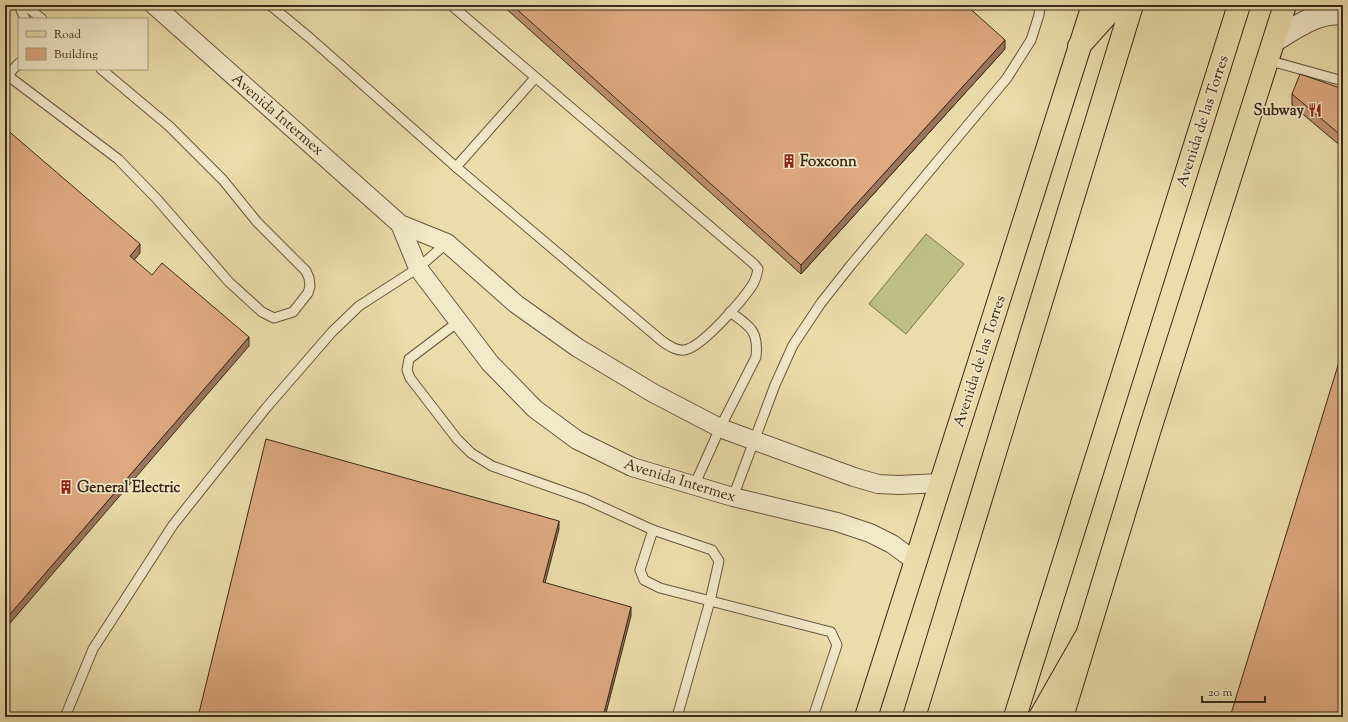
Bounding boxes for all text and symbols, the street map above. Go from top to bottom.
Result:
legend [18,18,148,70]
text: Road [54,26,81,44]
text: Building [54,46,98,64]
street label: Avenida de las Torres [1172,53,1235,190]
street label: Avenida Intermex [226,69,328,161]
place label: Subway [1253,101,1305,122]
restaurant icon: Subway [1307,102,1323,118]
place label: Foxconn [800,152,857,173]
building icon: Foxconn [781,153,797,169]
street label: Avenida de las Torres [949,293,1012,430]
street label: Avenida Intermex [621,454,738,508]
place label: General Electric [77,478,181,499]
building icon: General Electric [58,479,74,495]
scale bar [1202,678,1265,704]
text: 20 m [1208,684,1233,702]

